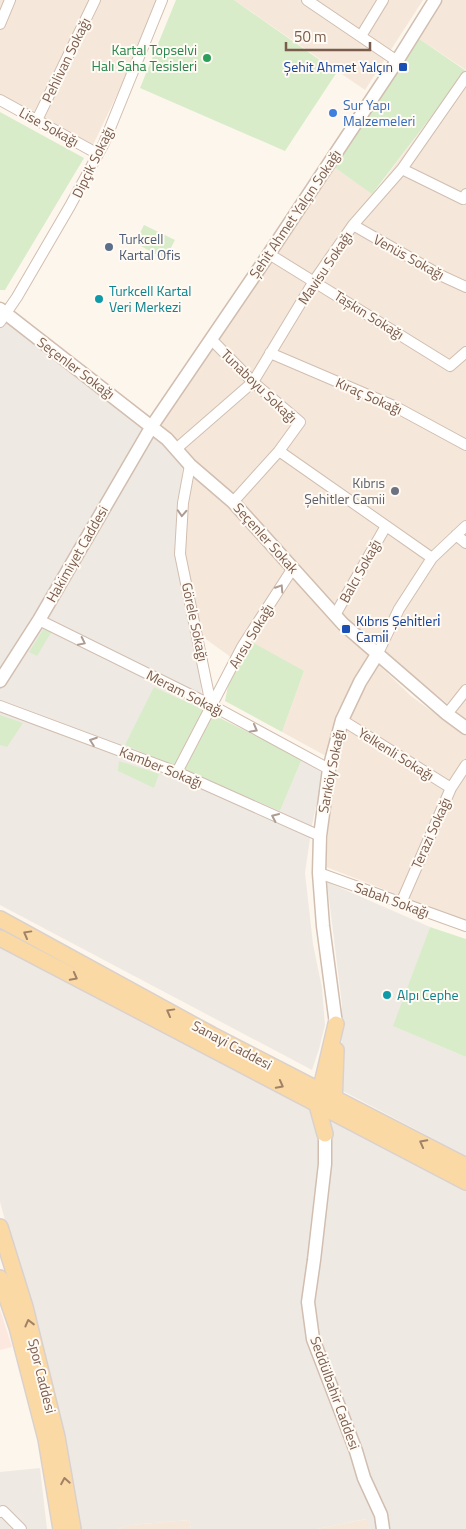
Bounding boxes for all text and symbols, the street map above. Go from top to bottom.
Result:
street label: Pehlivan Sokağı [36,14,95,106]
scale bar [286,20,370,52]
text: 50 m [294,25,327,48]
place label: Kartal Topselvi Halı Saha Tesisleri [91,39,197,76]
marker: Kartal Topselvi Halı Saha Tesisleri [201,52,213,64]
place label: Şehit Ahmet Yalçın [284,56,393,77]
marker: Şehit Ahmet Yalçın [397,61,409,73]
place label: Sur Yapı Malzemeleri [343,94,415,131]
street label: Lise Sokağı [16,102,83,152]
marker: Sur Yapı Malzemeleri [327,107,339,119]
street label: Dipçik Sokağı [66,122,119,201]
street label: Şehit Ahmet Yalçın Sokağı [244,145,346,282]
street label: Mavisu Sokağı [292,227,357,309]
place label: Turkcell Kartal Ofis [119,228,181,265]
street label: Venüs Sokağı [370,228,449,285]
marker: Turkcell Kartal Ofis [103,241,115,253]
place label: Turkcell Kartal Veri Merkezi [109,280,192,317]
street label: Taşkın Sokağı [330,285,408,344]
marker: Turkcell Kartal Veri Merkezi [93,293,105,305]
street label: Seçenler Sokağı [33,331,120,404]
street label: Tunaboyu Sokağı [216,344,302,428]
street label: Kıraç Sokağı [333,372,406,420]
place label: Kıbrıs Şehitler Camii [304,472,385,509]
marker: Kıbrıs Şehitler Camii [389,485,401,497]
street label: Seçenler Sokak [229,498,304,578]
street label: Hakimiyet Caddesi [40,501,113,606]
one-way arrow [177,509,188,517]
street label: Balcı Sokağı [333,535,386,606]
street label: Görele Sokağı [177,581,214,663]
one-way arrow [274,584,284,593]
street label: Arısu Sokağı [223,599,278,672]
place label: Kıbrıs Şehi̇tleri̇ Cami̇i̇ [356,610,440,647]
marker: Kıbrıs Şehi̇tleri̇ Cami̇i̇ [340,623,352,635]
one-way arrow [77,636,86,646]
street label: Meram Sokağı [143,664,228,721]
one-way arrow [249,722,258,732]
street label: Yelkenli Sokağı [354,722,438,785]
street label: Sarıköy Sokağı [312,727,349,815]
one-way arrow [89,737,98,747]
street label: Kamber Sokağı [116,740,206,793]
street label: Terazi Sokağı [405,794,456,872]
one-way arrow [271,812,280,823]
street label: Sabah Sokağı [352,876,433,923]
one-way arrow [24,930,33,940]
one-way arrow [69,971,78,981]
place label: Alpı Cephe [397,984,459,1005]
marker: Alpı Cephe [381,989,393,1001]
one-way arrow [166,1008,175,1018]
street label: Sanayi Caddesi [188,1015,276,1075]
one-way arrow [275,1079,284,1089]
one-way arrow [419,1139,428,1149]
one-way arrow [24,1318,35,1327]
street label: Seddülbahir Caddesi [305,1333,366,1452]
street label: Spor Caddesi [23,1336,62,1415]
one-way arrow [60,1477,70,1485]

